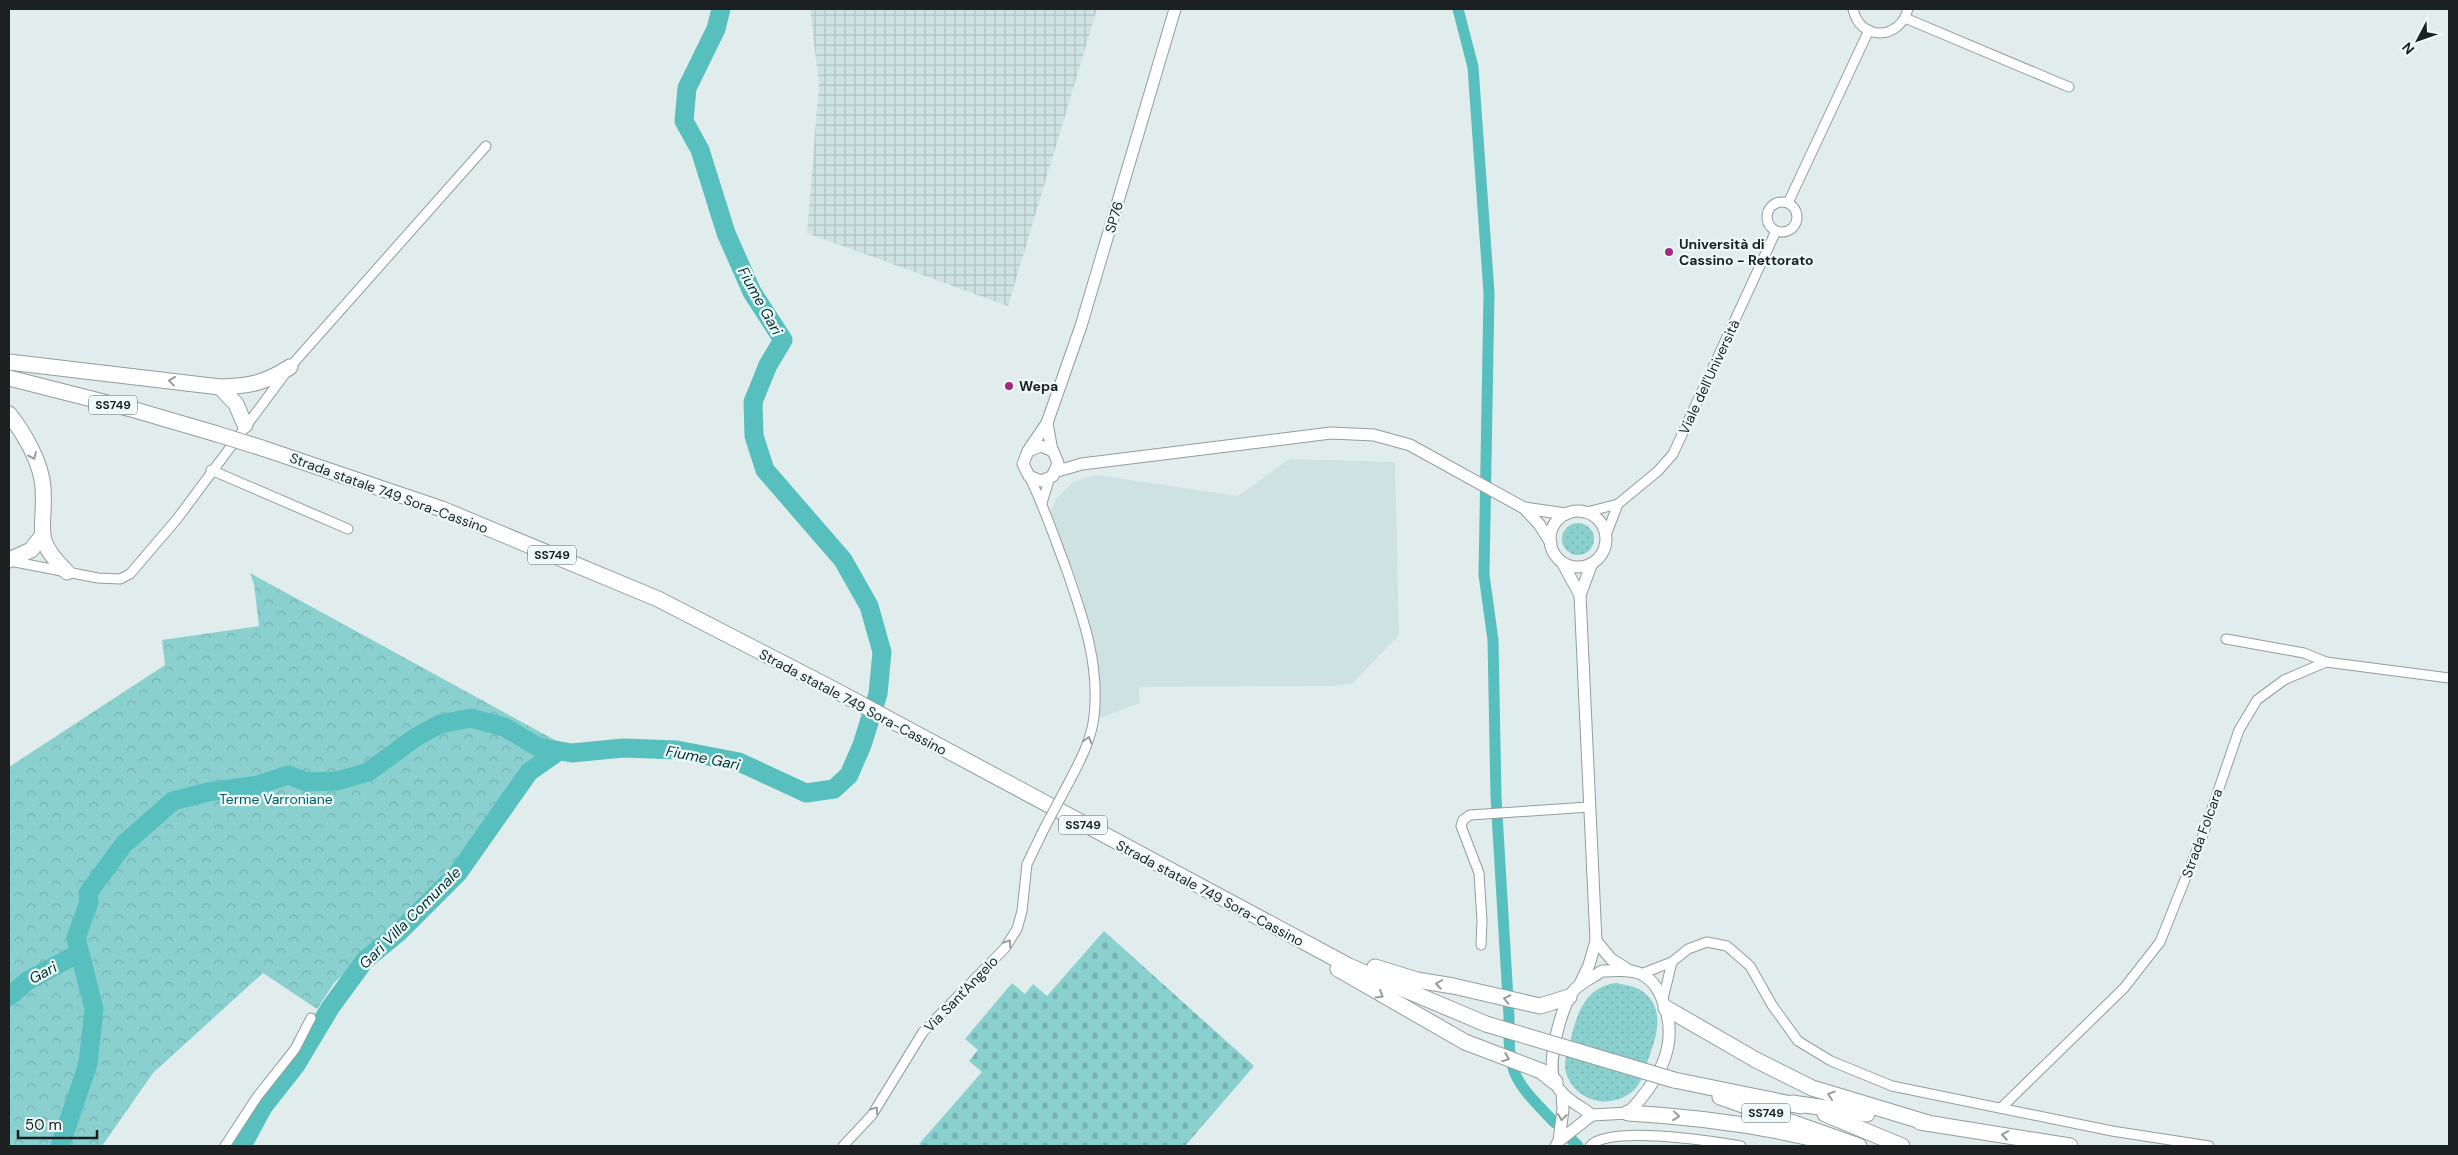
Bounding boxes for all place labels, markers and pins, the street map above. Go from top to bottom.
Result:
place label: Università di Cassino - Rettorato [1679,235,1814,269]
marker: Università di Cassino - Rettorato [1663,246,1675,258]
place label: Wepa [1019,377,1058,395]
marker: Wepa [1003,380,1015,392]

